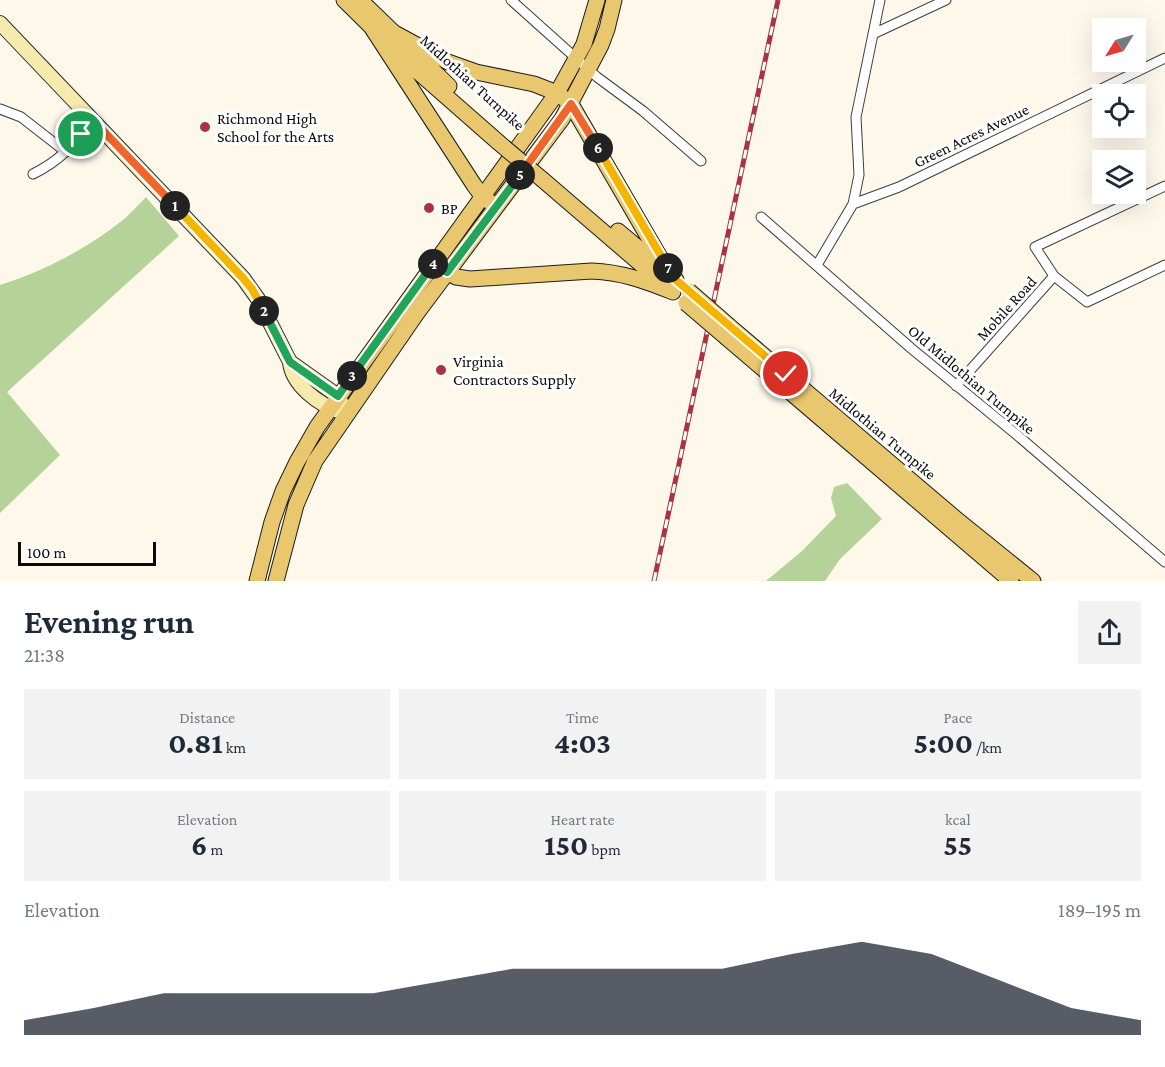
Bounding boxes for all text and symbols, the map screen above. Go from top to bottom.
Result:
north arrow [1092,18,1146,72]
map controls [1092,18,1146,204]
street label: Midlothian Turnpike [417,31,528,134]
button: locate [1092,84,1146,138]
street label: Green Acres Avenue [911,100,1031,171]
pin [55,108,106,159]
place label: Richmond High School for the Arts [217,110,334,145]
icon: arrive [64,117,97,150]
marker: Richmond High School for the Arts [198,120,212,134]
pin: 6 [583,133,613,163]
text: 6 [594,139,602,156]
button: layers [1092,150,1146,204]
pin: 5 [505,160,535,190]
text: 5 [516,166,524,183]
pin: 1 [160,191,190,221]
text: 1 [172,197,178,214]
place label: BP [441,200,458,217]
marker: BP [422,201,436,215]
pin: 4 [418,249,448,279]
pin: 7 [653,253,683,283]
text: 4 [429,255,437,272]
text: 7 [664,259,672,276]
street label: Mobile Road [973,272,1040,344]
pin: 2 [249,296,279,326]
text: 2 [260,302,268,319]
street label: Old Midlothian Turnpike [904,321,1038,438]
pin [760,348,811,399]
place label: Virginia Contractors Supply [453,353,577,389]
icon: check [769,357,802,390]
pin: 3 [337,361,367,391]
marker: Virginia Contractors Supply [434,363,448,377]
text: 3 [348,367,356,384]
street label: Midlothian Turnpike [825,384,939,484]
scale bar [18,539,156,566]
text: 100 m [27,544,66,561]
button: share [1078,601,1141,664]
text: Evening run [24,603,194,640]
text: 21:38 [24,644,65,666]
text: Distance [179,709,235,726]
text: Time [566,709,599,726]
text: Pace [943,709,972,726]
text: 0.81 [168,726,223,759]
text: 4:03 [554,726,611,759]
text: 5:00 [913,726,973,759]
text: km [223,739,246,756]
text: /km [973,739,1002,756]
text: Elevation [177,811,237,828]
text: Heart rate [551,811,614,828]
text: kcal [945,811,971,828]
text: 6 [191,828,207,861]
text: 150 [544,828,588,861]
text: 55 [943,828,972,861]
text: m [207,841,223,858]
text: bpm [588,841,621,858]
text: Elevation [24,899,100,921]
text: 189–195 m [1058,899,1141,921]

